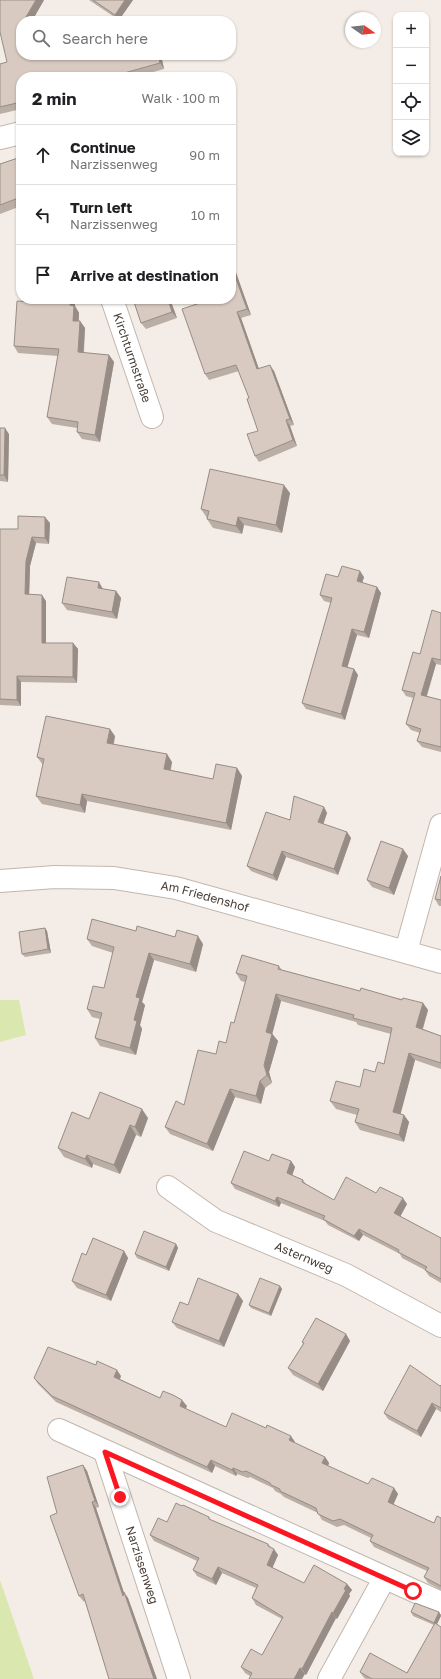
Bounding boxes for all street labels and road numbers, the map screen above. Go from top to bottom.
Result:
street label: Kirchturmstraße [110,311,155,404]
street label: Am Friedenshof [160,878,251,915]
street label: Asternweg [273,1238,336,1276]
street label: Narzissenweg [123,1524,162,1606]

